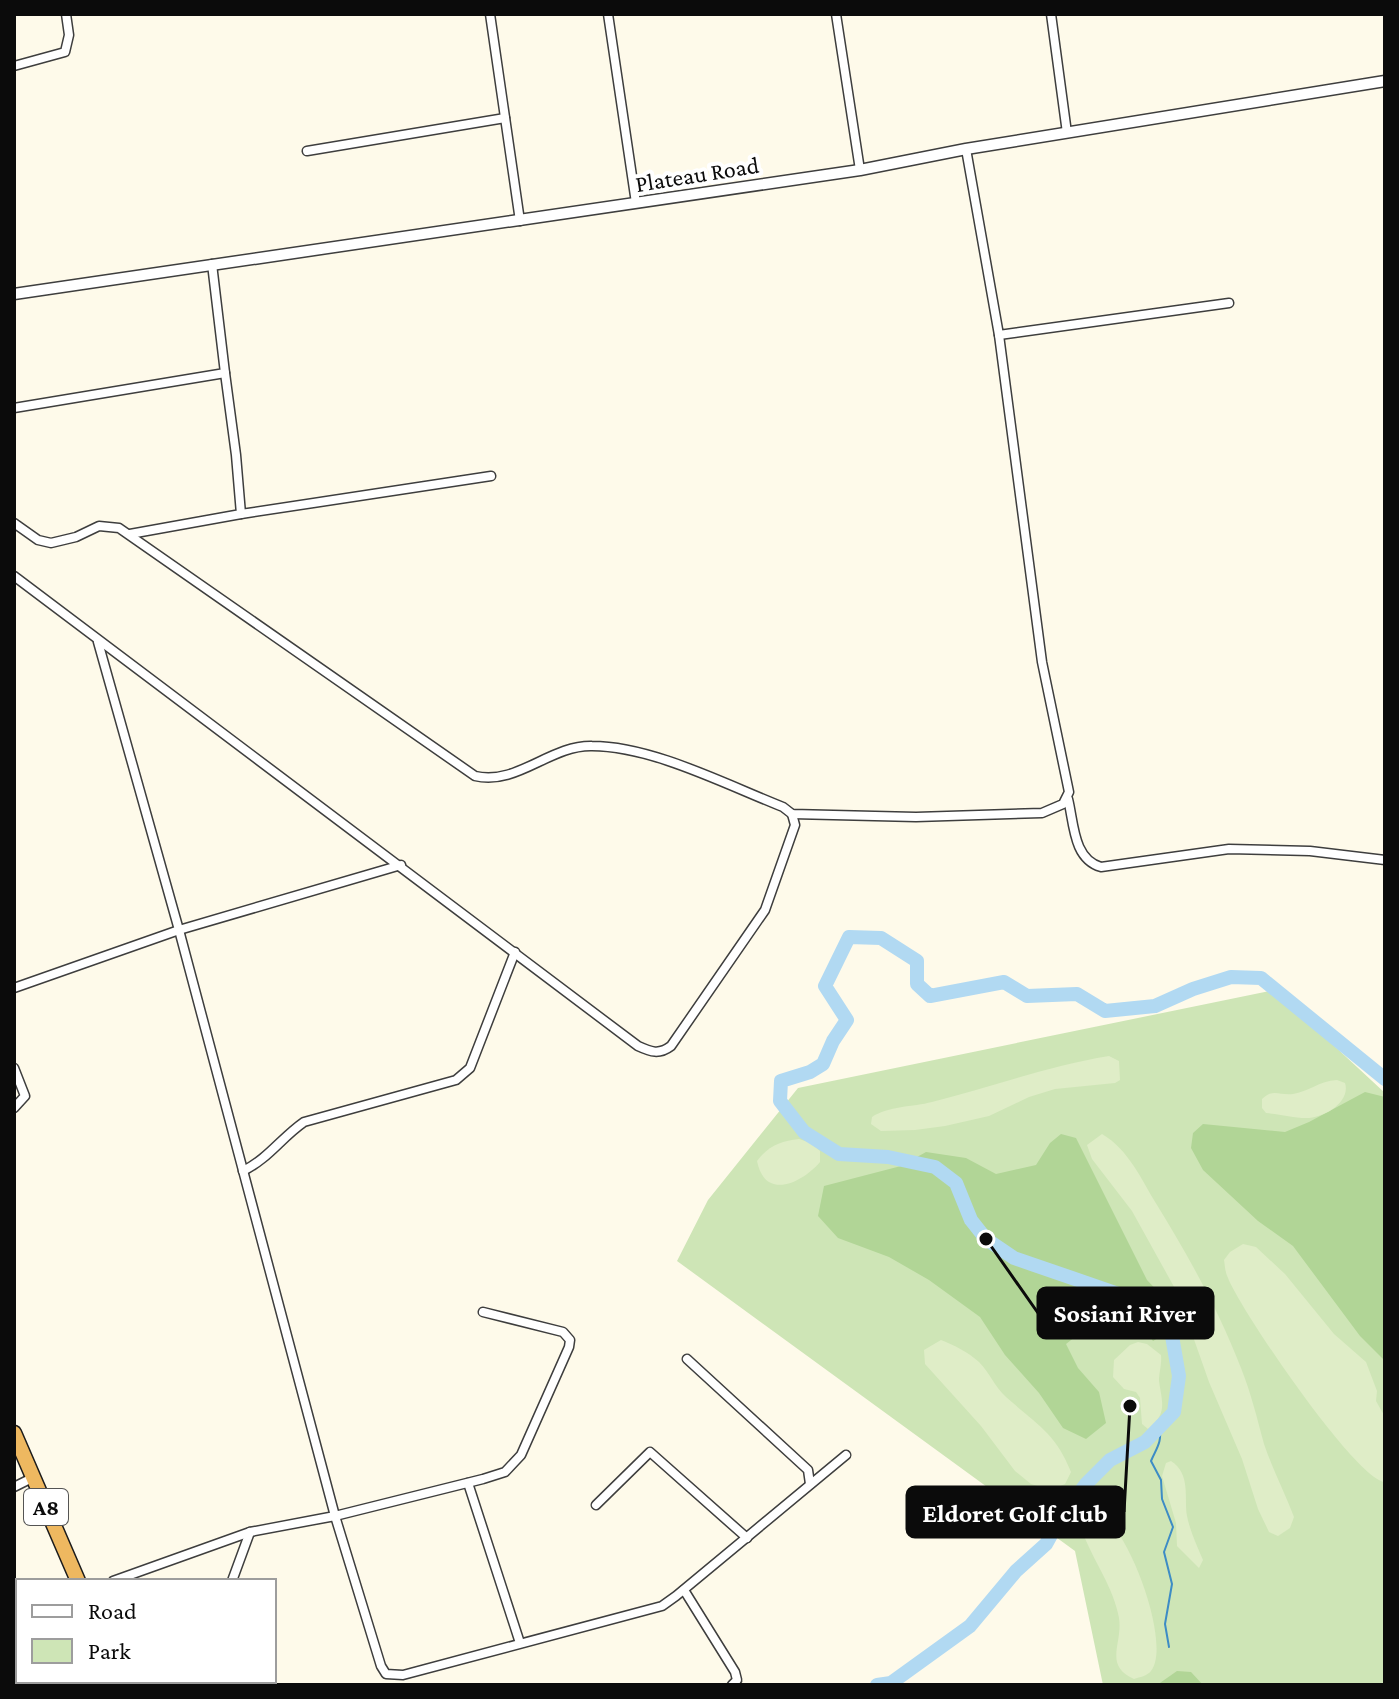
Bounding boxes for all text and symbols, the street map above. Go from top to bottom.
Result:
street label: Plateau Road [633,151,761,197]
callout: Sosiani River [1038,1288,1213,1338]
text: Sosiani River [1054,1299,1197,1328]
callout: Eldoret Golf club [907,1487,1124,1537]
road number: A8 [24,1489,68,1525]
text: Eldoret Golf club [922,1499,1108,1528]
legend [16,1579,276,1683]
text: Road [88,1597,137,1624]
text: Park [88,1637,131,1664]

